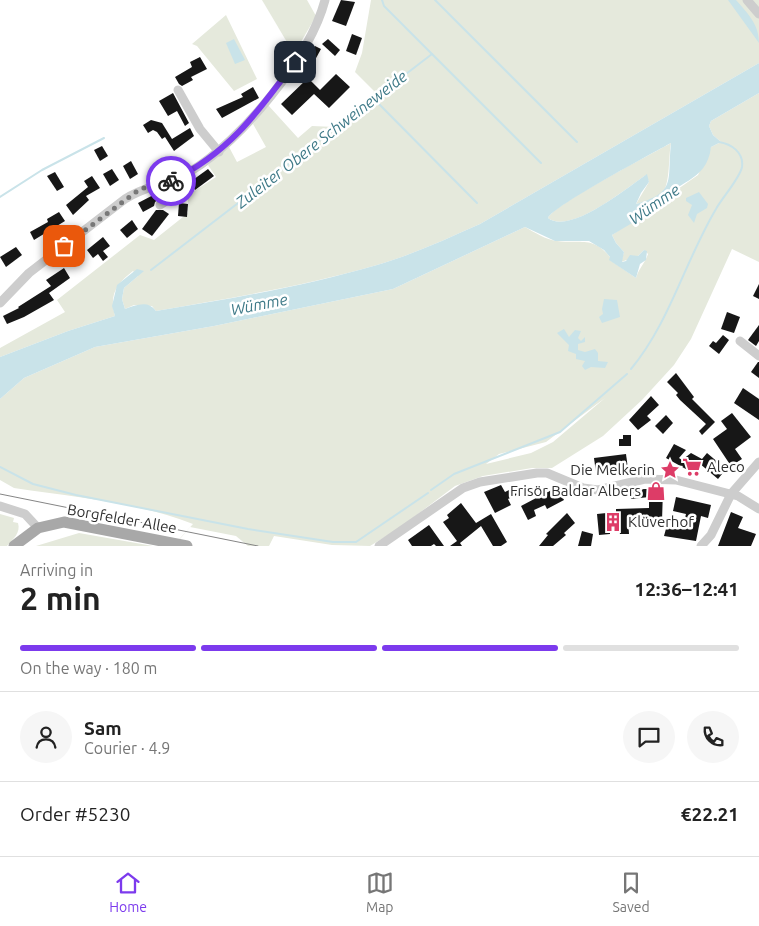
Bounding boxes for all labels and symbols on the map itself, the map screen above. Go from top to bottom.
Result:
pin [274,41,316,83]
water label: Zuleiter Obere Schweineweide [231,67,410,212]
courier [146,156,196,206]
water label: Wümme [625,180,683,228]
pin [43,225,85,267]
water label: Wümme [229,290,289,318]
supermarket icon: Aleco [681,456,703,478]
place label: Aleco [707,458,745,475]
place icon: Die Melkerin [659,459,681,481]
place label: Die Melkerin [570,461,655,478]
shop icon: Frisör Baldar Albers [645,480,667,502]
place label: Frisör Baldar Albers [510,482,641,499]
street label: Borgfelder Allee [66,501,178,537]
building icon: Klüverhof [602,511,624,533]
place label: Klüverhof [628,513,694,530]

